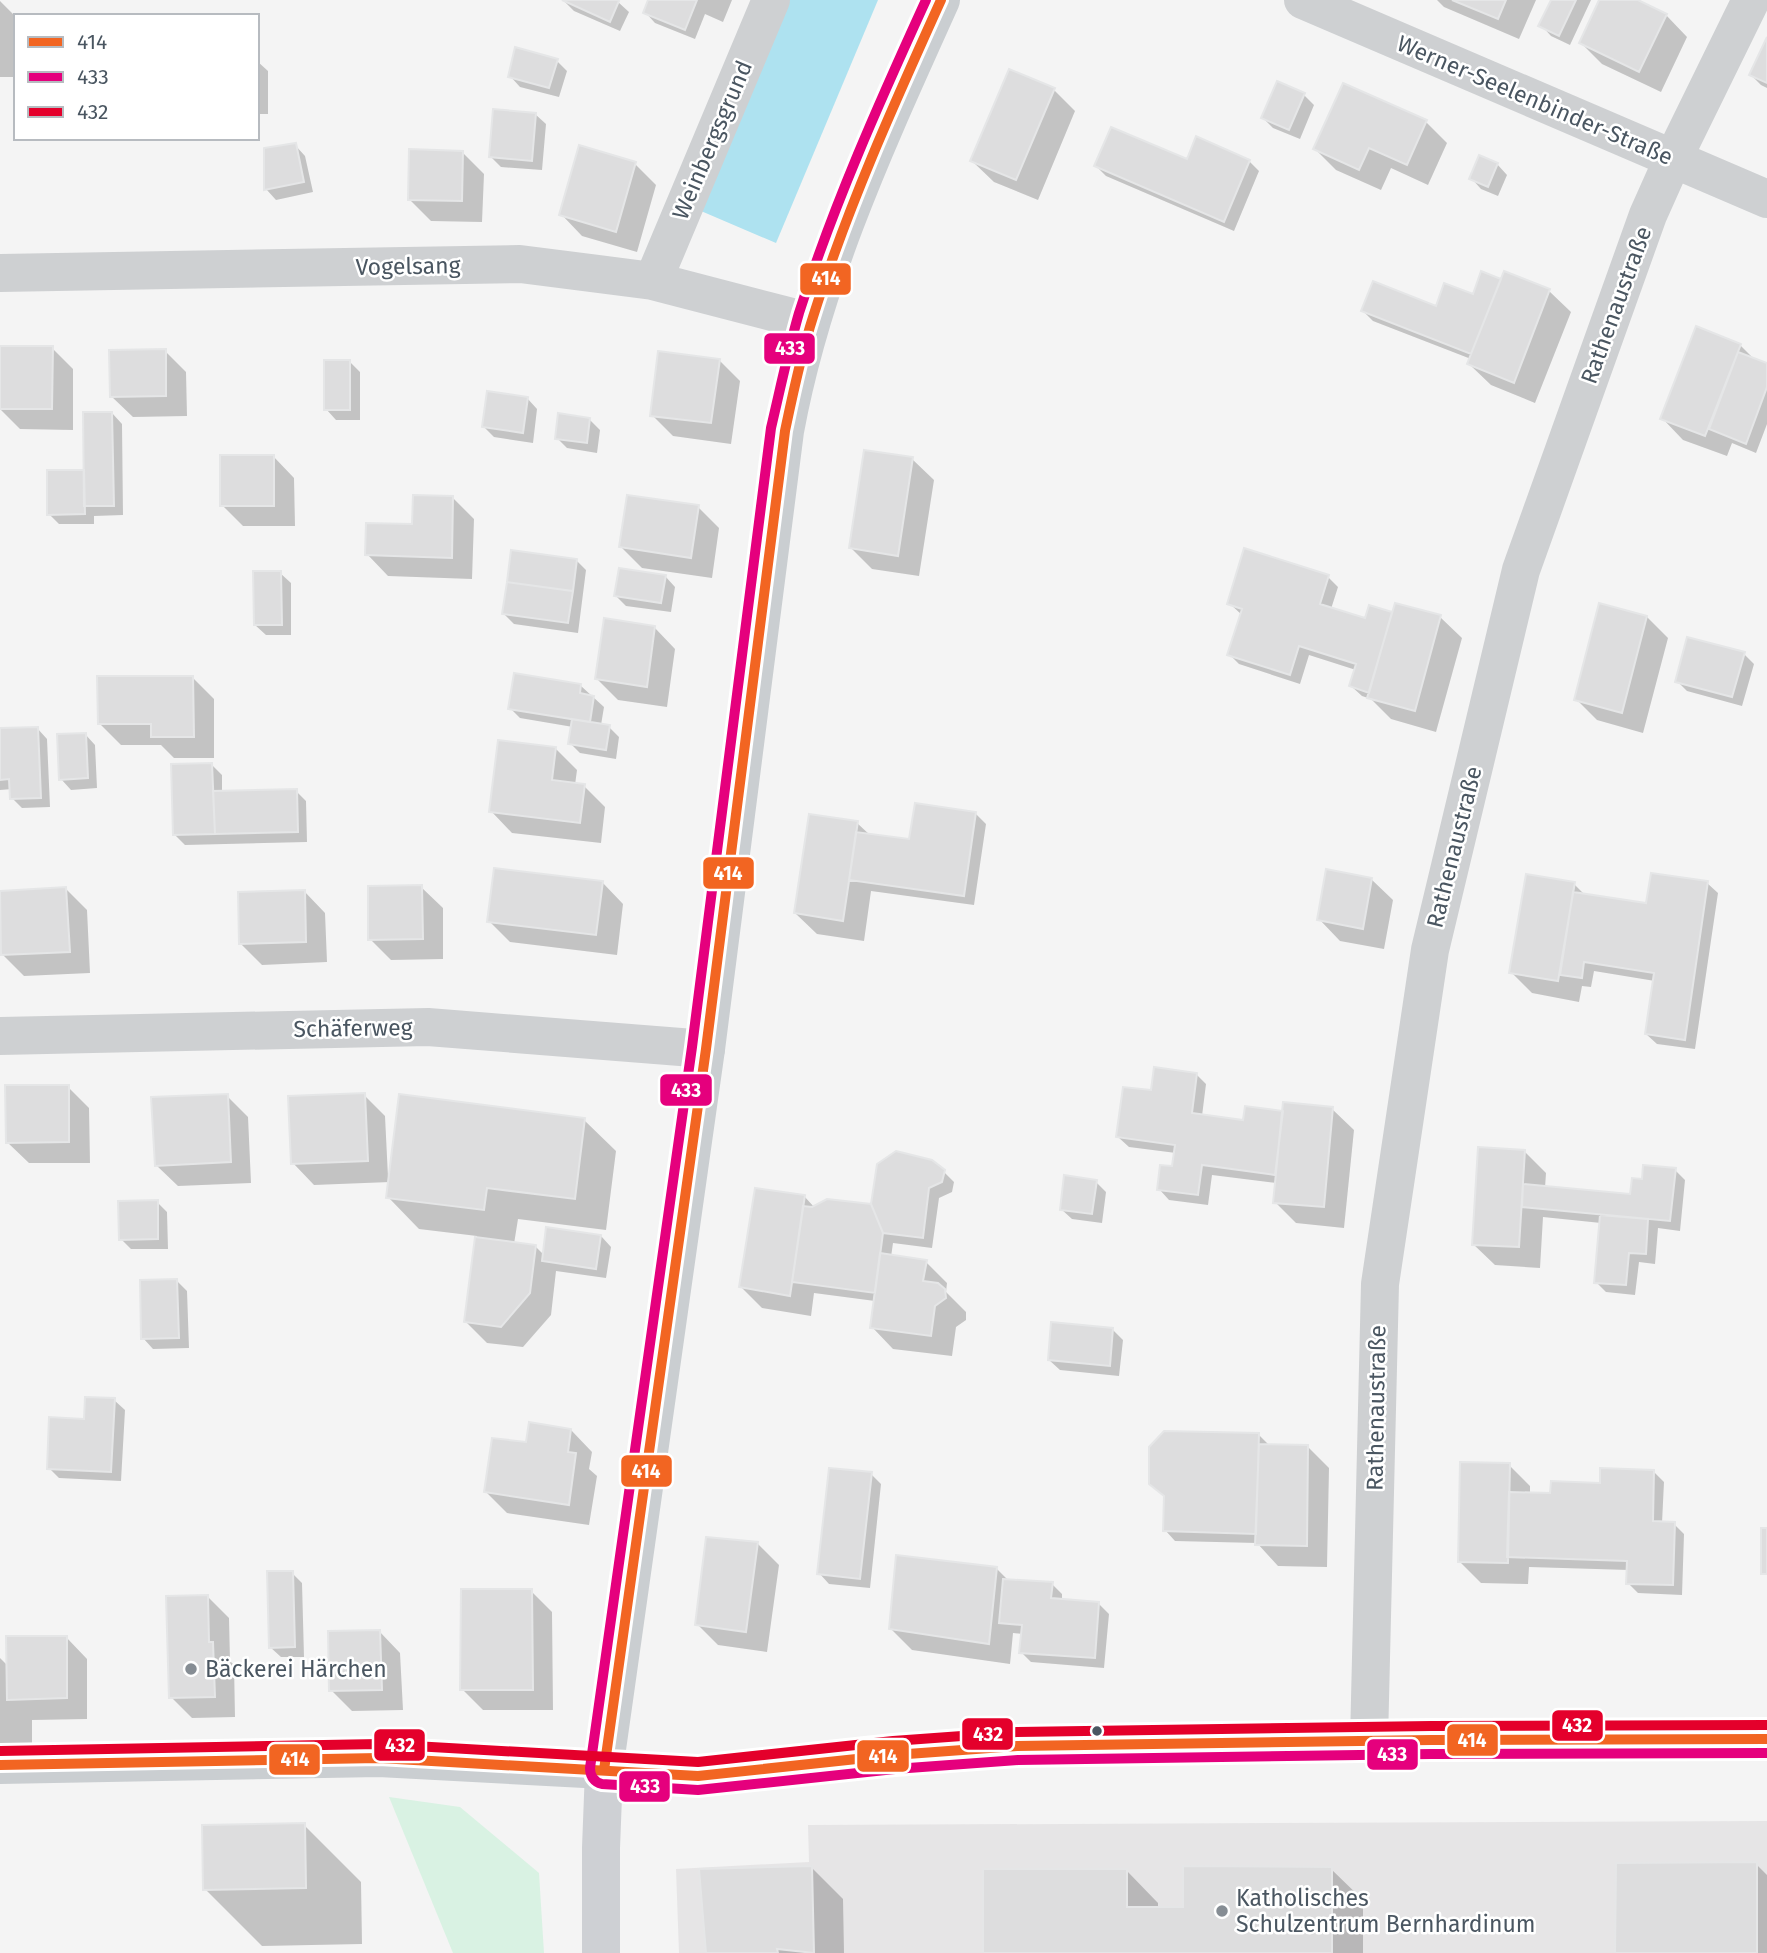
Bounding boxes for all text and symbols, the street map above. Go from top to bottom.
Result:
legend [14,14,259,140]
text: 414 [77,29,107,55]
street label: Werner-Seelenbinder-Straße [1393,29,1677,171]
street label: Weinbergsgrund [666,56,758,224]
text: 433 [77,64,109,90]
text: 432 [77,99,108,125]
street label: Rathenaustraße [1575,222,1657,388]
street label: Vogelsang [355,251,461,281]
line badge: 414 [799,262,852,296]
text: 414 [812,267,841,290]
line badge: 433 [763,332,816,365]
text: 433 [775,337,805,360]
street label: Rathenaustraße [1420,763,1488,931]
line badge: 414 [702,856,755,890]
text: 414 [714,862,743,885]
street label: Schäferweg [293,1013,413,1043]
line badge: 433 [659,1073,713,1107]
text: 433 [671,1079,701,1102]
street label: Rathenaustraße [1361,1325,1391,1491]
line badge: 414 [620,1454,673,1488]
text: 414 [632,1460,661,1483]
place label: Bäckerei Härchen [205,1655,387,1683]
marker: Bäckerei Härchen [183,1661,199,1677]
line badge: 432 [1551,1709,1604,1742]
text: 432 [1562,1714,1592,1737]
line badge: 432 [961,1717,1014,1751]
text: 432 [973,1723,1003,1746]
line badge: 414 [1446,1723,1499,1757]
unlabelled marker [1090,1724,1104,1738]
line badge: 432 [373,1728,426,1762]
text: 414 [1458,1729,1487,1752]
text: 432 [385,1734,415,1757]
line badge: 433 [1366,1738,1419,1771]
line badge: 414 [856,1739,910,1773]
line badge: 414 [268,1743,321,1776]
text: 433 [1377,1743,1407,1766]
text: 414 [869,1745,898,1768]
text: 414 [281,1748,310,1771]
line badge: 433 [618,1770,671,1803]
text: 433 [630,1775,660,1798]
place label: Katholisches Schulzentrum Bernhardinum [1236,1884,1536,1938]
marker: Katholisches Schulzentrum Bernhardinum [1214,1903,1230,1919]

